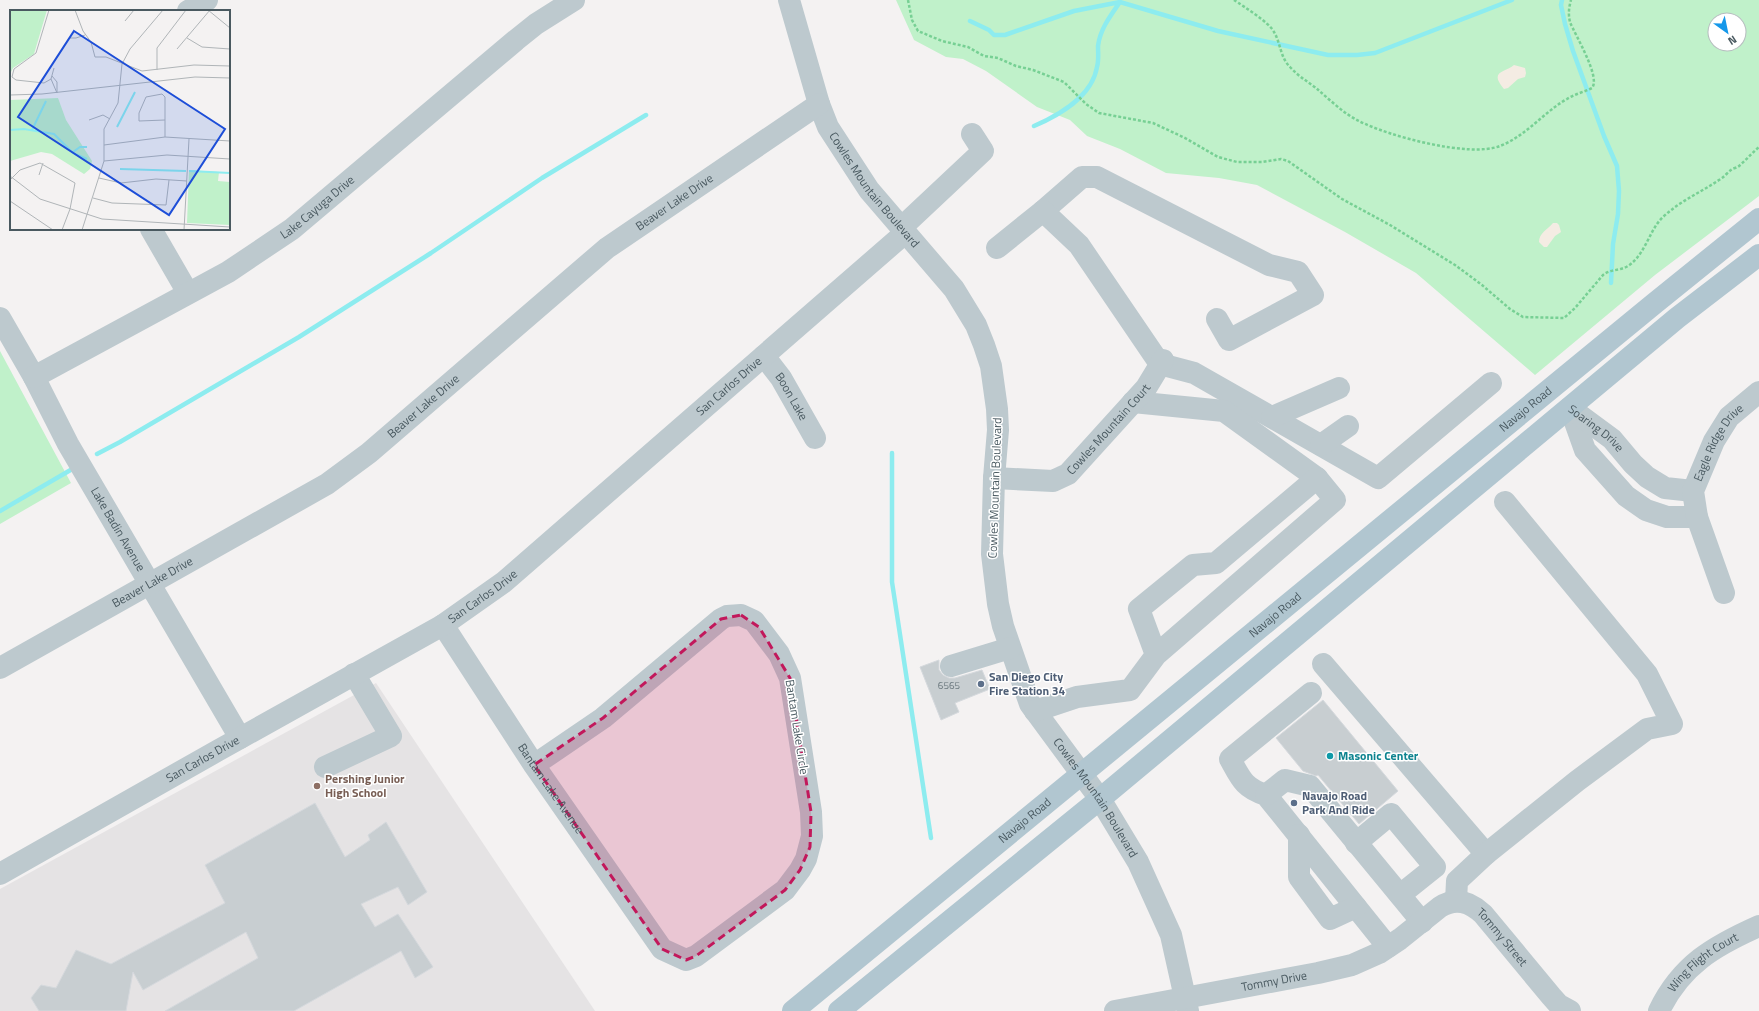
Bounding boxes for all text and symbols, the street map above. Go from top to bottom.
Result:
inset map [10,10,230,230]
north arrow [1707,12,1747,52]
text: N [1725,32,1740,49]
street label: Cowles Mountain Boulevard [825,128,924,252]
street label: Beaver Lake Drive [631,169,717,235]
street label: Lake Cayuga Drive [276,170,358,244]
street label: San Carlos Drive [691,352,766,420]
street label: Boon Lake [771,368,813,424]
street label: Beaver Lake Drive [383,369,463,443]
street label: Cowles Mountain Court [1062,380,1156,479]
street label: Navajo Road [1495,381,1556,436]
street label: Eagle Ridge Drive [1688,399,1747,484]
street label: Soaring Drive [1564,400,1629,456]
street label: Cowles Mountain Boulevard [983,417,1006,559]
street label: Lake Badin Avenue [86,483,151,575]
street label: Beaver Lake Drive [108,551,196,612]
street label: San Carlos Drive [444,565,521,628]
street label: Navajo Road [1244,587,1305,642]
place label: San Diego City Fire Station 34 [989,667,1066,700]
street label: Bantam Lake Circle [781,678,814,776]
house number: 6565 [938,678,961,693]
marker: San Diego City Fire Station 34 [976,679,986,689]
street label: San Carlos Drive [162,730,243,787]
street label: Cowles Mountain Boulevard [1049,733,1143,861]
street label: Bantam Lake Avenue [513,739,589,838]
place label: Masonic Center [1338,746,1419,765]
marker: Masonic Center [1325,751,1335,761]
place label: Pershing Junior High School [325,769,405,802]
marker: Pershing Junior High School [312,781,322,791]
place label: Navajo Road Park And Ride [1302,786,1375,819]
street label: Navajo Road [994,793,1055,848]
marker: Navajo Road Park And Ride [1289,798,1299,808]
street label: Tommy Street [1473,903,1533,971]
street label: Wing Flight Court [1662,927,1742,996]
street label: Tommy Drive [1240,965,1308,996]

